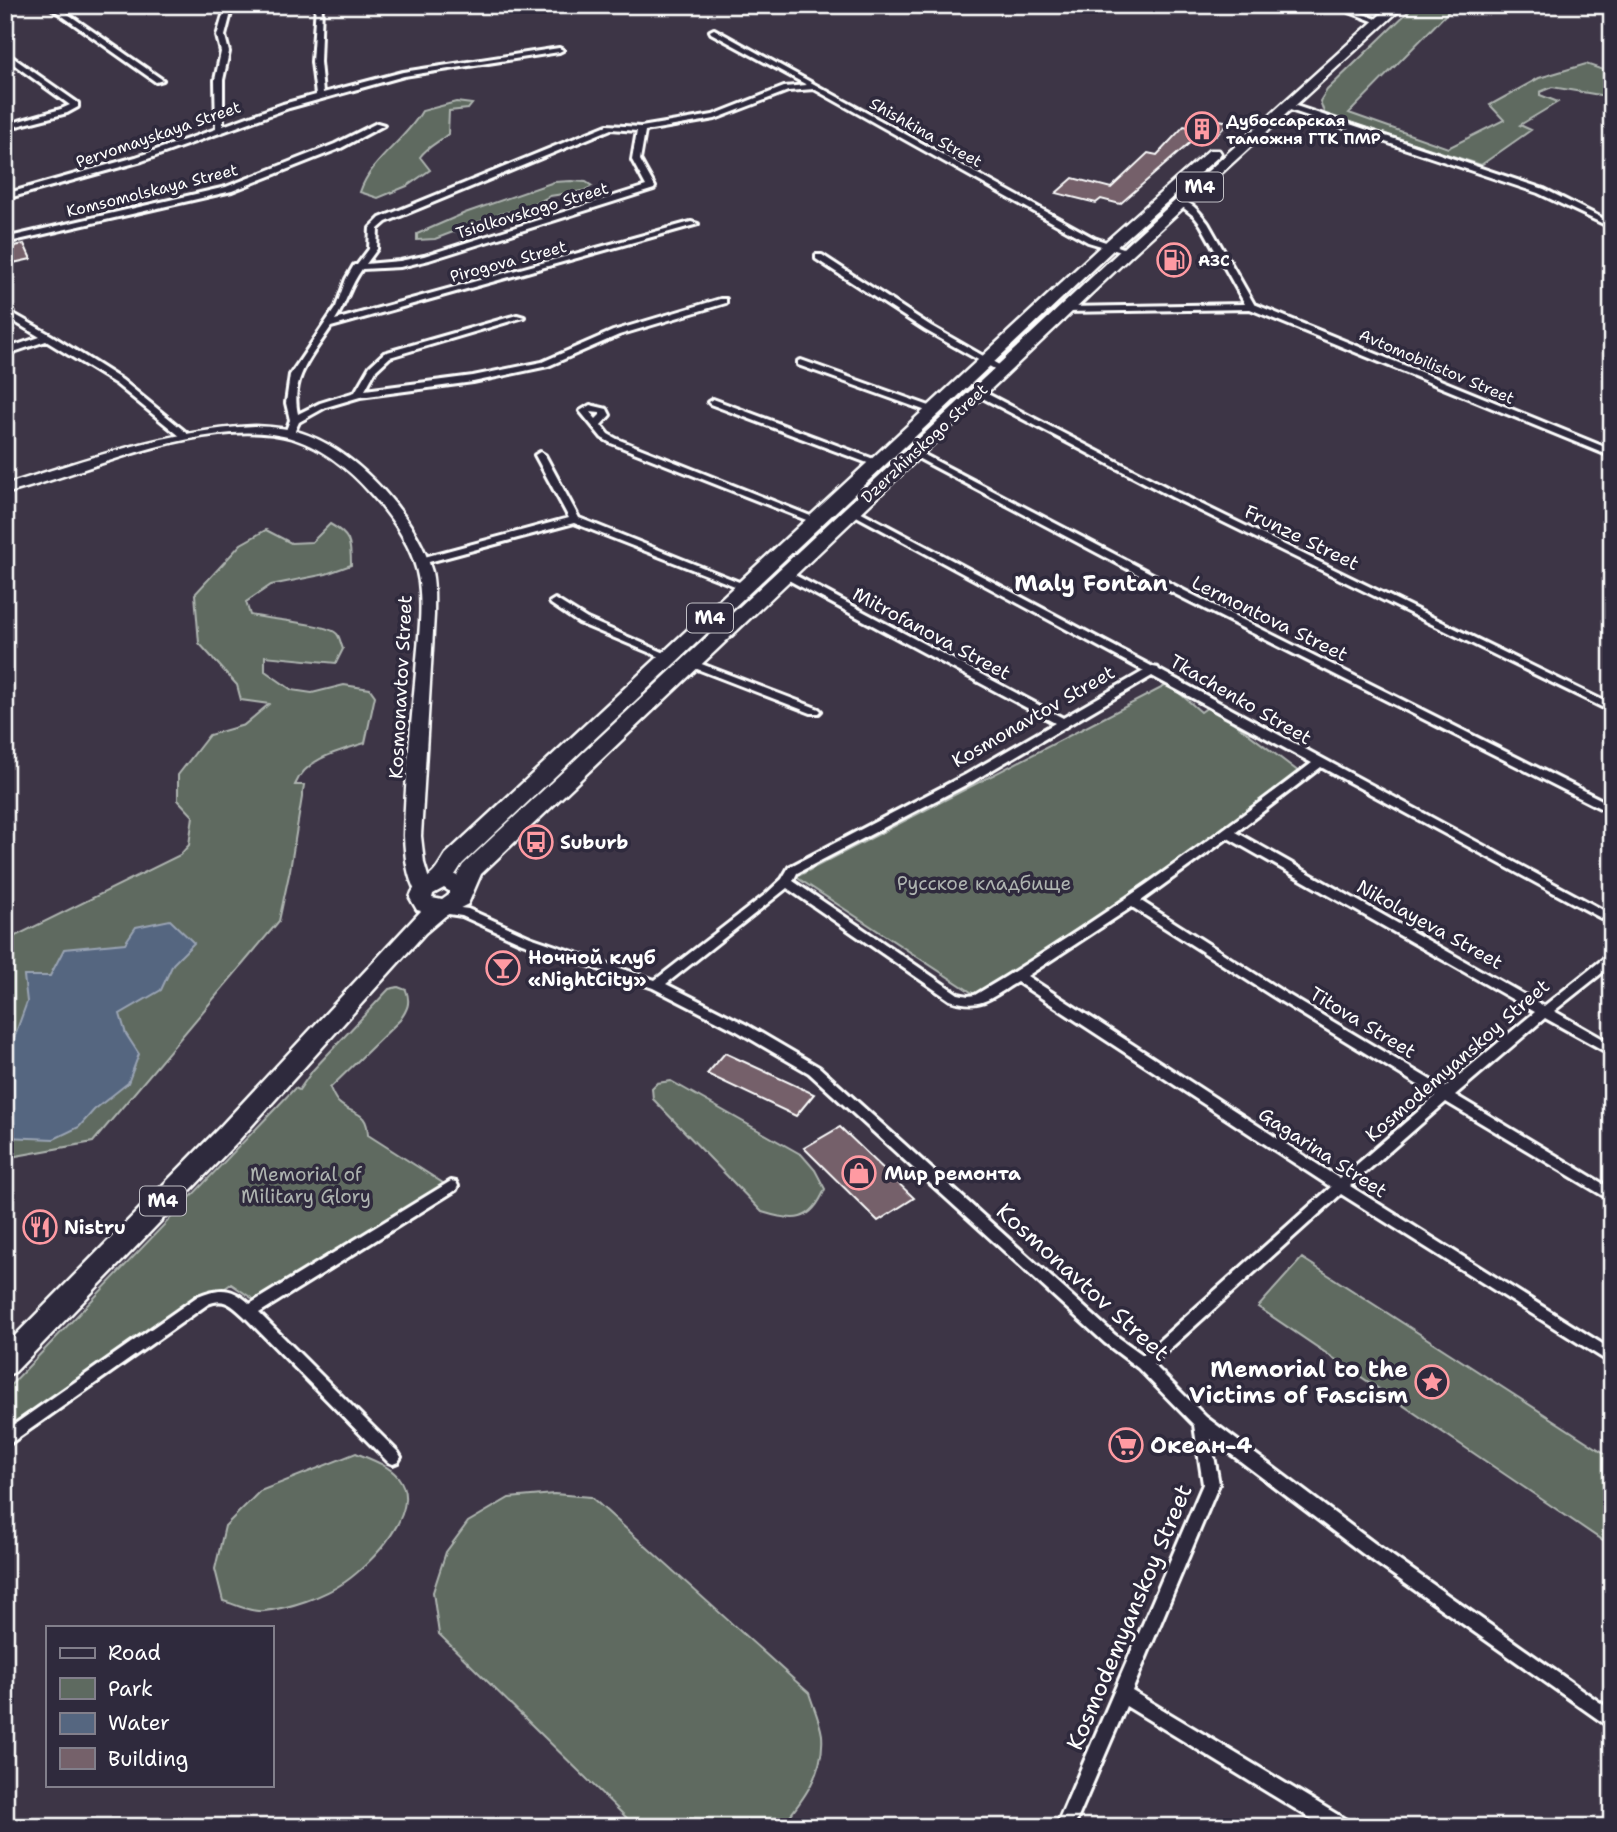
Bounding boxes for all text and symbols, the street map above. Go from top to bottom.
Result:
street label: Shishkina Street [866,93,986,172]
street label: Pervomayskaya Street [73,96,243,173]
building icon: Дубоссарская таможня ГТК ПМР [1183,110,1221,148]
place label: Дубоссарская таможня ГТК ПМР [1226,110,1381,149]
street label: Komsomolskaya Street [64,159,240,222]
road number: M4 [1177,172,1223,202]
street label: Tsiolkovskogo Street [453,177,611,244]
street label: Pirogova Street [448,236,569,287]
fuel station icon: АЗС [1155,241,1193,279]
place label: АЗС [1198,250,1230,271]
street label: Avtomobilistov Street [1356,324,1518,409]
street label: Dzerzhinskogo Street [857,379,992,508]
street label: Frunze Street [1240,499,1363,576]
district label: Maly Fontan [1014,568,1168,598]
street label: Lermontova Street [1188,570,1352,667]
street label: Mitrofanova Street [848,581,1015,686]
street label: Kosmonavtov Street [383,594,418,780]
road number: M4 [687,604,733,632]
street label: Tkachenko Street [1165,649,1316,750]
street label: Kosmonavtov Street [947,660,1119,773]
bus stop icon: Suburb [517,823,555,861]
place label: Suburb [560,830,629,855]
park label: Русское кладбище [897,871,1071,896]
street label: Nikolayeva Street [1352,874,1507,975]
place label: Ночной клуб «NightCity» [528,945,656,992]
bar icon: Ночной клуб «NightCity» [484,949,522,987]
street label: Kosmodemyanskoy Street [1360,974,1555,1147]
street label: Titova Street [1305,981,1420,1064]
street label: Gagarina Street [1254,1102,1392,1203]
shop icon: Мир ремонта [840,1154,878,1192]
place label: Мир ремонта [884,1161,1021,1186]
park label: Memorial of Military Glory [241,1162,371,1209]
road number: M4 [140,1186,186,1216]
street label: Kosmonavtov Street [990,1196,1176,1368]
restaurant icon: Nistru [21,1208,59,1246]
place label: Nistru [64,1215,126,1240]
place label: Memorial to the Victims of Fascism [1189,1354,1408,1410]
place icon: Memorial to the Victims of Fascism [1413,1363,1451,1401]
supermarket icon: Океан-4 [1107,1426,1145,1464]
place label: Океан-4 [1150,1430,1252,1460]
street label: Kosmodemyanskoy Street [1059,1480,1199,1754]
legend [46,1626,273,1786]
text: Road [108,1639,161,1667]
text: Park [108,1675,153,1703]
text: Water [108,1709,170,1737]
text: Building [108,1745,188,1773]

